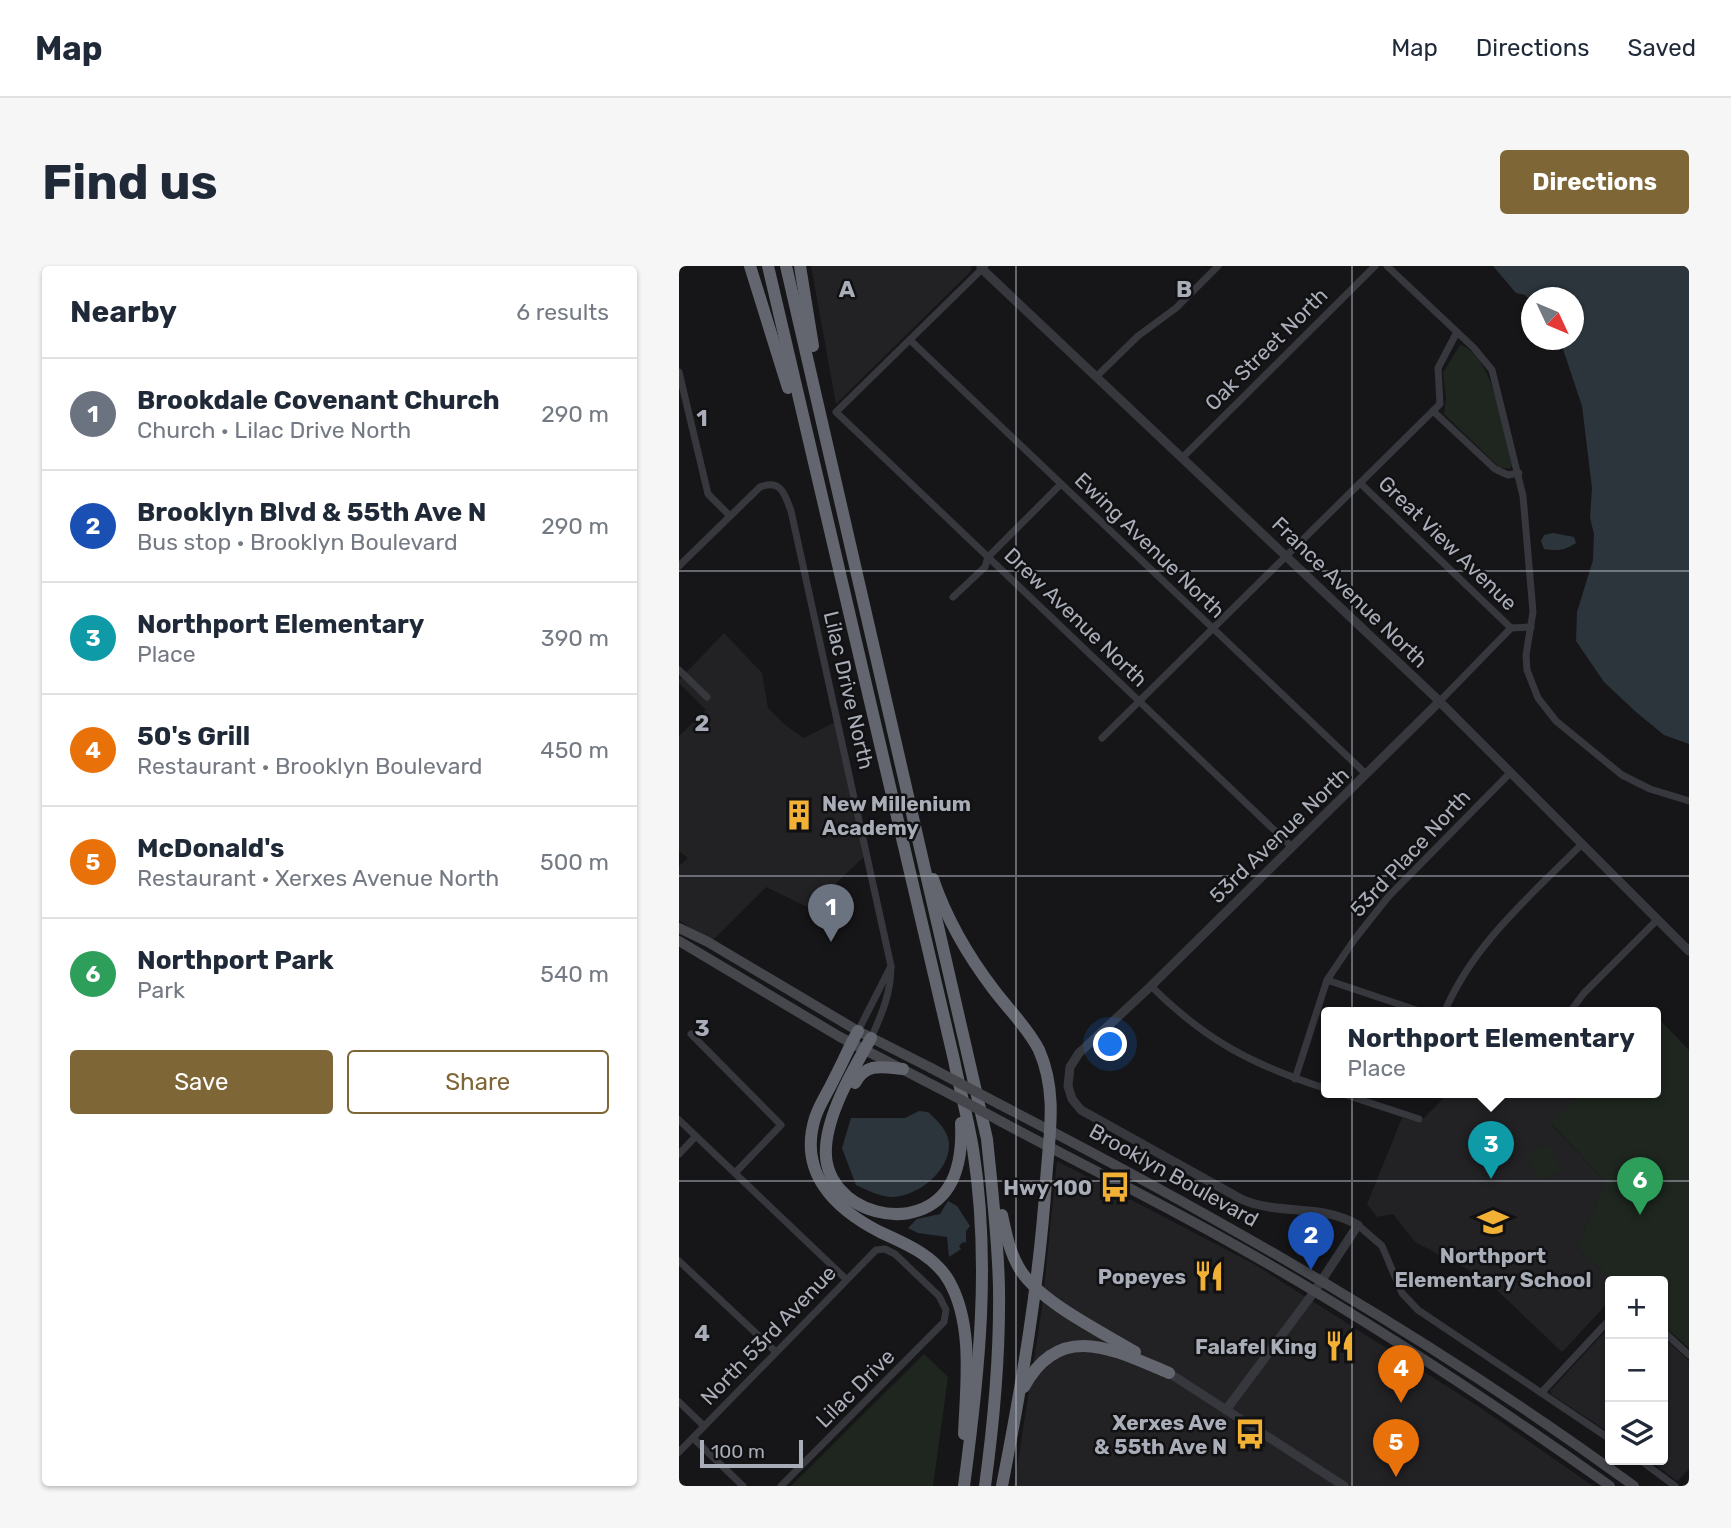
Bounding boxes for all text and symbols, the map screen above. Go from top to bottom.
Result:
text: Map [35,29,103,68]
text: Map [1391,34,1438,62]
text: Directions [1476,34,1589,62]
text: Saved [1627,34,1696,62]
button: Directions [1500,150,1689,214]
text: Find us [42,153,218,211]
text: A [839,275,856,303]
text: B [1176,275,1192,303]
street label: Oak Street North [1200,283,1332,415]
north arrow [1521,287,1584,350]
text: Nearby [70,294,177,330]
text: 6 results [516,298,609,326]
text: Brookdale Covenant Church [137,385,500,416]
text: 1 [87,400,99,428]
text: 290 m [541,400,609,428]
text: 1 [696,404,708,432]
text: Church · Lilac Drive North [137,416,411,444]
street label: Ewing Avenue North [1070,467,1230,623]
street label: Great View Avenue [1374,470,1522,616]
text: Brooklyn Blvd & 55th Ave N [137,497,486,528]
street label: France Avenue North [1267,511,1433,673]
text: 2 [86,512,100,540]
text: 290 m [541,512,609,540]
text: Bus stop · Brooklyn Boulevard [137,528,458,556]
street label: Drew Avenue North [999,542,1153,692]
street label: Lilac Drive North [819,608,879,772]
text: Northport Elementary [137,609,424,640]
text: 3 [85,624,101,652]
text: 390 m [541,624,609,652]
text: Place [137,640,196,668]
text: 2 [695,709,709,737]
text: 50's Grill [137,721,250,752]
text: 4 [85,736,101,764]
text: 450 m [540,736,609,764]
text: Restaurant · Brooklyn Boulevard [137,752,483,780]
street label: 53rd Avenue North [1204,762,1354,908]
street label: 53rd Place North [1345,784,1475,922]
place label: New Millenium Academy [822,791,971,840]
building icon: New Millenium Academy [782,798,816,832]
text: McDonald's [137,833,285,864]
text: 5 [86,848,100,876]
text: 500 m [540,848,609,876]
text: Restaurant · Xerxes Avenue North [137,864,499,892]
pin: 1 [808,884,854,942]
text: Northport Park [137,945,334,976]
text: 6 [86,960,100,988]
text: 540 m [540,960,609,988]
text: Park [137,976,185,1004]
popup [1321,1007,1661,1098]
text: 3 [694,1014,710,1042]
text: Northport Elementary [1347,1023,1635,1054]
your location [1093,1027,1127,1061]
button: Save [70,1050,333,1114]
button: Share [347,1050,609,1114]
text: Place [1347,1054,1406,1082]
street label: Brooklyn Boulevard [1085,1118,1263,1232]
pin: 3 [1468,1121,1514,1179]
pin: 6 [1617,1157,1663,1215]
bus stop icon: Hwy 100 [1098,1170,1132,1204]
place label: Hwy 100 [1003,1175,1092,1200]
school or university icon: Northport Elementary School [1476,1205,1510,1239]
pin: 2 [1288,1212,1334,1270]
place label: Northport Elementary School [1395,1243,1591,1292]
restaurant icon: Popeyes [1192,1259,1226,1293]
street label: North 53rd Avenue [695,1260,841,1410]
place label: Popeyes [1098,1264,1186,1289]
map controls [1605,1276,1668,1465]
button: + [1605,1276,1668,1339]
text: 4 [694,1319,710,1347]
restaurant icon: Falafel King [1323,1329,1357,1363]
place label: Falafel King [1195,1334,1317,1359]
button: − [1605,1339,1668,1402]
street label: Lilac Drive [810,1343,900,1433]
pin: 4 [1378,1345,1424,1403]
button: layers [1605,1402,1668,1465]
place label: Xerxes Ave & 55th Ave N [1094,1410,1227,1459]
bus stop icon: Xerxes Ave & 55th Ave N [1233,1417,1267,1451]
pin: 5 [1373,1419,1419,1477]
scale bar [700,1437,803,1469]
text: 100 m [711,1440,765,1463]

